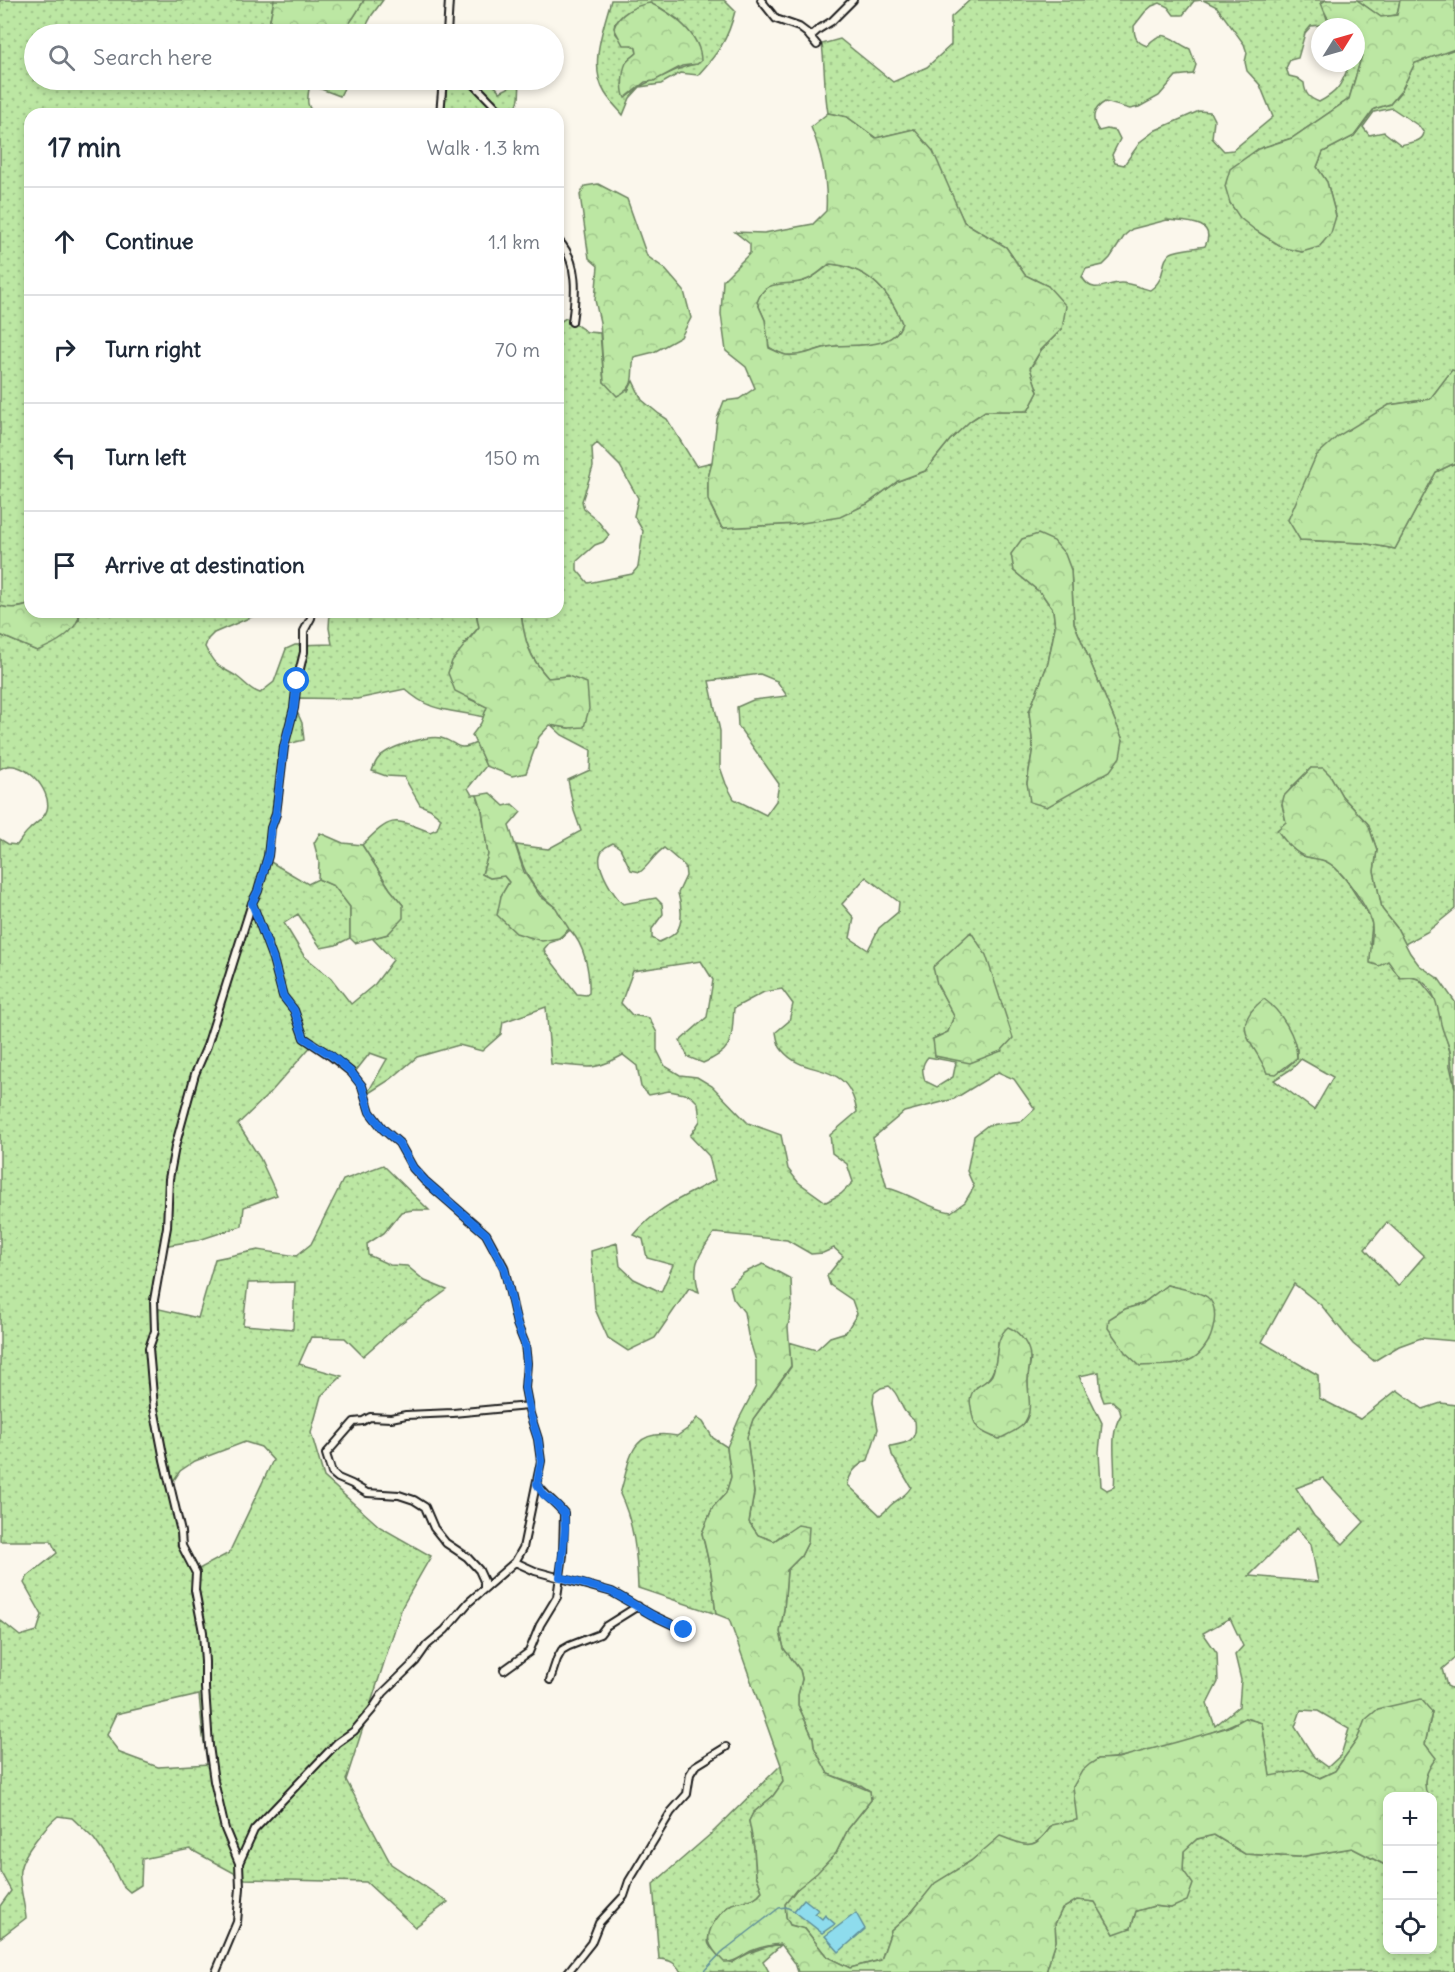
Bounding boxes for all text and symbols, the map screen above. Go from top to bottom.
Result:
north arrow [1311,18,1365,72]
search box [24,24,564,90]
icon: search [45,41,78,74]
text: Search here [93,43,212,71]
text: 17 min [48,131,121,164]
text: Walk · 1.3 km [426,135,540,160]
icon: ahead [48,225,81,258]
text: Continue [105,227,194,255]
text: 1.1 km [488,229,540,254]
icon: right [48,333,81,366]
text: Turn right [105,335,201,363]
text: 70 m [495,337,540,362]
icon: left [48,441,81,474]
text: Turn left [105,443,186,471]
text: 150 m [485,445,540,470]
icon: arrive [48,549,81,582]
text: Arrive at destination [105,551,305,579]
route start [283,667,309,693]
route end [670,1616,696,1642]
map controls [1383,1792,1437,1954]
button: + [1383,1792,1437,1846]
button: − [1383,1846,1437,1900]
button: locate [1383,1900,1437,1954]

